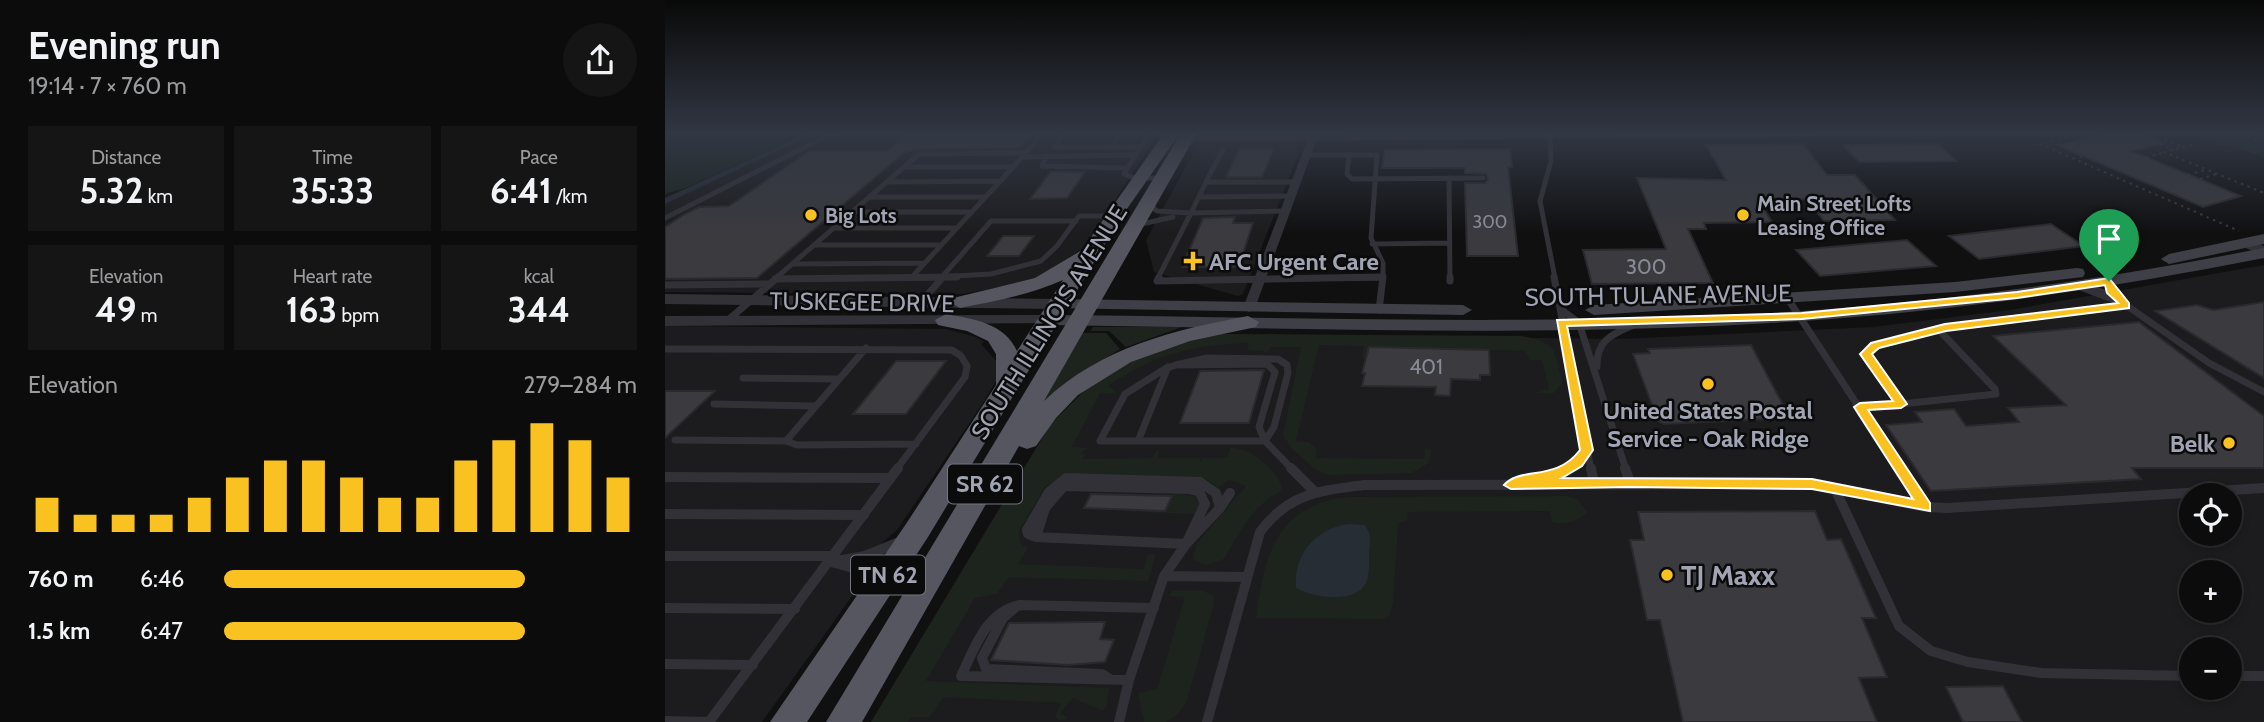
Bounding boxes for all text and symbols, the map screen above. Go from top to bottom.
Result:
text: Evening run [28,22,221,69]
button: share [563,23,637,97]
text: 19:14 · 7 × 760 m [28,72,187,100]
text: Distance [91,146,161,169]
text: Time [312,146,353,169]
text: Pace [520,146,558,169]
text: 5.32 [79,169,143,212]
text: 35:33 [291,169,374,212]
text: 6:41 [490,169,552,212]
text: km [143,185,173,208]
text: /km [552,185,588,208]
place label: Main Street Lofts Leasing Office [1757,191,1911,240]
street label: SOUTH ILLINOIS AVENUE [965,199,1133,445]
place label: Big Lots [825,203,897,228]
marker: Big Lots [803,207,819,223]
marker: Main Street Lofts Leasing Office [1735,207,1751,223]
pin [2079,209,2139,281]
house number: 300 [1473,211,1507,233]
icon: arrive [2090,220,2128,258]
place label: AFC Urgent Care [1209,247,1379,276]
marker: AFC Urgent Care [1183,251,1203,271]
house number: 300 [1626,254,1666,279]
text: Elevation [89,265,163,288]
text: Heart rate [293,265,372,288]
text: kcal [524,265,554,288]
street label: SOUTH TULANE AVENUE [1524,278,1792,312]
street label: TUSKEGEE DRIVE [769,286,955,318]
text: 49 [95,288,136,331]
text: 163 [286,288,337,331]
text: 344 [508,288,570,331]
text: m [136,304,157,327]
text: bpm [337,304,379,327]
house number: 401 [1409,354,1443,379]
text: Elevation [28,371,118,399]
text: 279–284 m [524,371,637,399]
marker: United States Postal Service - Oak Ridge [1700,376,1716,392]
place label: United States Postal Service - Oak Ridge [1603,396,1813,453]
place label: Belk [2170,429,2215,458]
marker: Belk [2221,435,2237,451]
road number: SR 62 [948,464,1022,504]
map controls [2179,483,2242,700]
button: locate [2179,483,2242,546]
road number: TN 62 [851,555,925,594]
place label: TJ Maxx [1681,558,1776,592]
button: + [2179,560,2242,623]
text: 760 m [28,565,94,593]
text: 6:46 [140,565,184,593]
marker: TJ Maxx [1659,567,1675,583]
text: 1.5 km [28,617,90,645]
text: 6:47 [140,617,183,645]
button: − [2179,637,2242,700]

